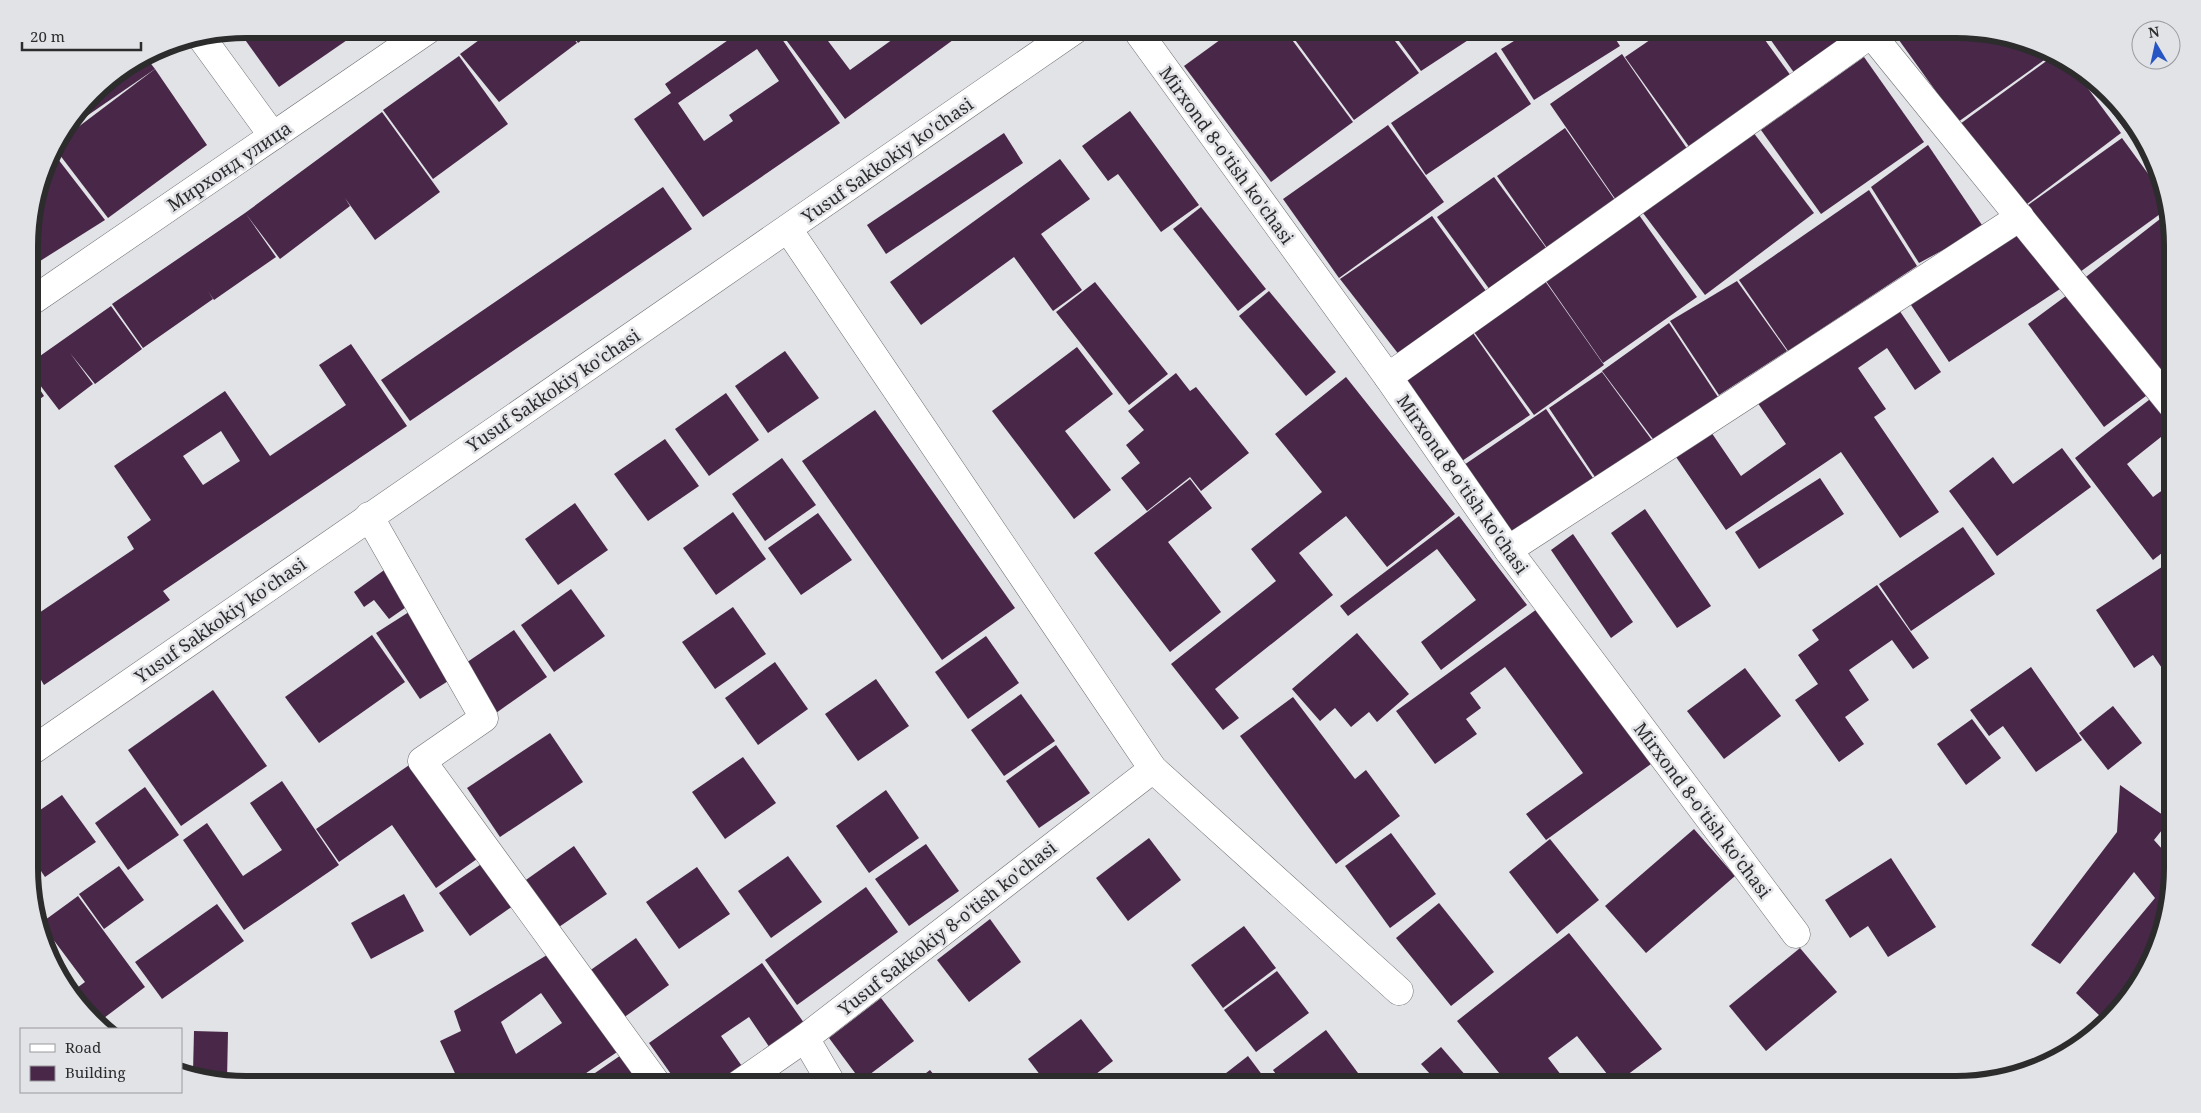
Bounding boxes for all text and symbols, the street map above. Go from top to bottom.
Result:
scale bar [22,20,141,52]
north arrow [2131,20,2181,70]
text: N [2147,21,2161,42]
text: 20 m [30,26,65,46]
street label: Mirxond 8-o'tish ko'chasi [1154,61,1300,249]
street label: Yusuf Sakkokiy ko'chasi [796,91,978,229]
street label: Мирхонд улица [162,116,296,216]
street label: Yusuf Sakkokiy ko'chasi [461,323,645,458]
street label: Mirxond 8-o'tish ko'chasi [1392,389,1534,579]
street label: Yusuf Sakkokiy ko'chasi [129,551,311,689]
street label: Mirxond 8-o'tish ko'chasi [1629,717,1777,903]
street label: Yusuf Sakkokiy 8-o'tish ko'chasi [832,835,1061,1021]
legend [20,1028,182,1093]
text: Road [65,1037,101,1057]
text: Building [65,1062,126,1082]

